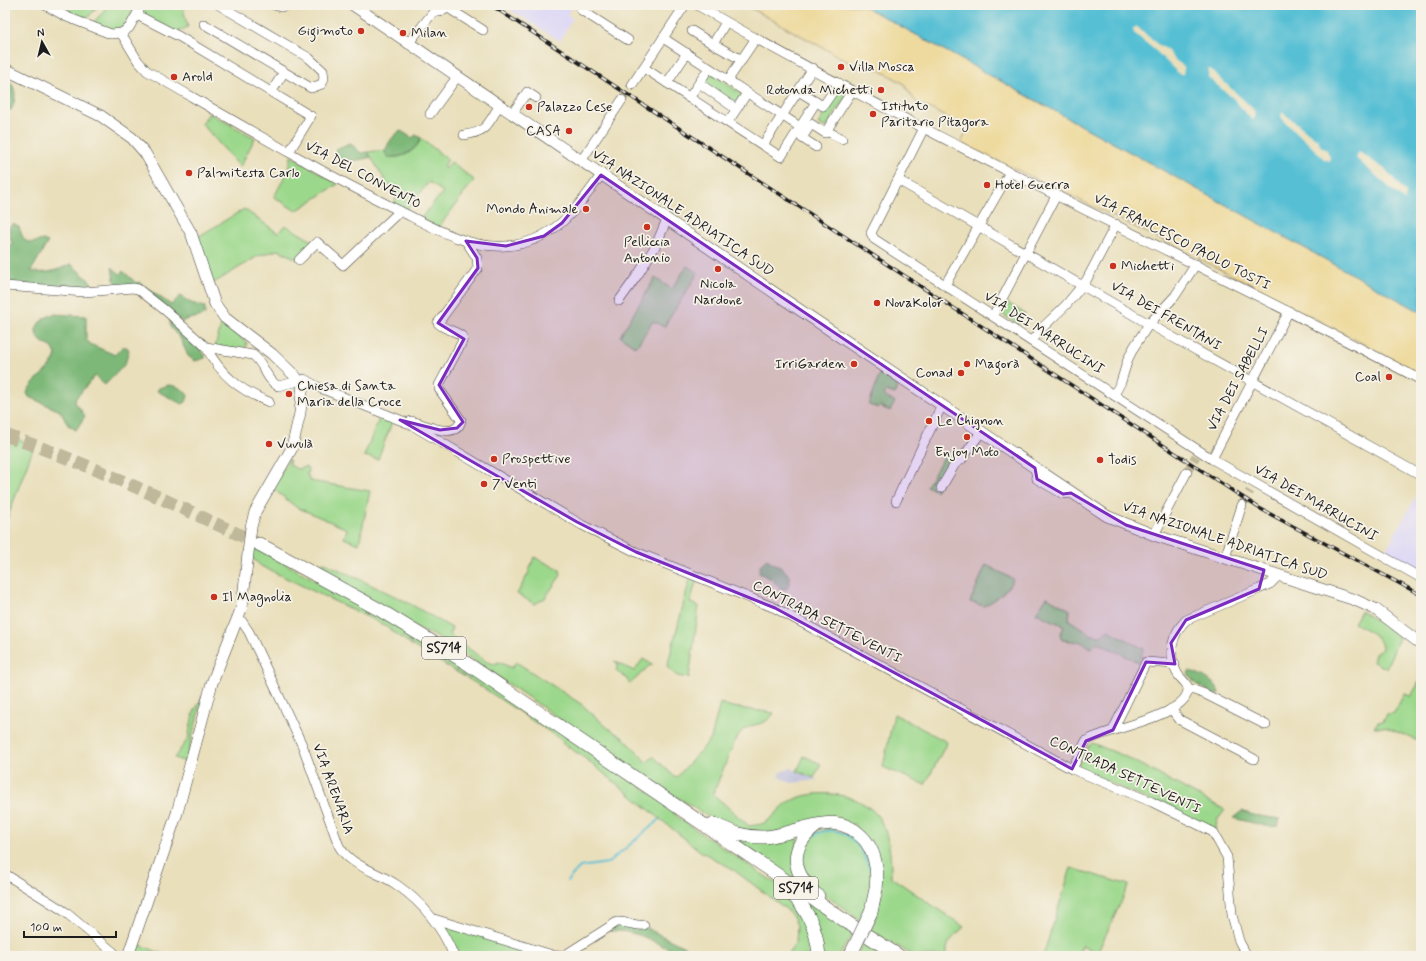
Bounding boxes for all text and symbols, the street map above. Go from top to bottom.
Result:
north arrow [22,22,62,62]
place label: Gigimoto [297,22,353,42]
place label: Milan [411,24,448,42]
text: N [36,26,45,41]
marker: Gigimoto [356,26,366,36]
marker: Milan [398,28,408,38]
place label: Villa Mosca [849,58,915,76]
marker: Villa Mosca [836,62,846,72]
place label: Arold [182,68,213,86]
marker: Arold [169,72,179,82]
place label: Rotonda Michetti [766,81,873,99]
marker: Rotonda Michetti [876,85,886,95]
place label: Istituto Paritario Pitagora [881,97,989,132]
place label: Palazzo Cese [537,98,612,116]
marker: Palazzo Cese [524,102,534,112]
marker: Istituto Paritario Pitagora [868,109,878,119]
place label: CASA [526,122,561,140]
marker: CASA [564,126,574,136]
street label: VIA DEL CONVENTO [302,137,424,213]
street label: VIA NAZIONALE ADRIATICA SUD [588,145,778,281]
place label: Palmitesta Carlo [197,164,300,182]
marker: Palmitesta Carlo [184,168,194,178]
place label: Hotel Guerra [995,176,1070,194]
marker: Hotel Guerra [982,180,992,190]
street label: VIA FRANCESCO PAOLO TOSTI [1091,189,1273,295]
place label: Mondo Animale [486,200,578,218]
marker: Mondo Animale [581,204,591,214]
marker: Pelliccia Antonio [642,222,652,232]
place label: Pelliccia Antonio [624,233,670,267]
place label: Michetti [1121,257,1174,275]
marker: Michetti [1108,261,1118,271]
marker: Nicola Nardone [713,264,723,274]
place label: Nicola Nardone [694,275,743,309]
street label: VIA DEI FRENTANI [1107,277,1225,355]
street label: VIA DEI MARRUCINI [980,287,1108,379]
place label: NovaKolor [885,294,944,312]
marker: NovaKolor [872,298,882,308]
street label: VIA DEI SABELLI [1203,324,1273,434]
place label: IrriGarden [775,355,846,373]
place label: Magorà [975,355,1020,375]
marker: IrriGarden [849,359,859,369]
marker: Magorà [962,359,972,369]
place label: Conad [915,364,953,382]
marker: Conad [956,368,966,378]
place label: Coal [1355,368,1381,386]
marker: Coal [1384,372,1394,382]
place label: Chiesa di Santa Maria della Croce [297,377,402,411]
marker: Chiesa di Santa Maria della Croce [284,389,294,399]
place label: Le Chignon [937,412,1004,430]
marker: Le Chignon [924,416,934,426]
marker: Enjoy Moto [962,432,972,442]
place label: Vuvulà [277,435,313,453]
marker: Vuvulà [264,439,274,449]
place label: Enjoy Moto [935,443,999,461]
place label: Prospettive [502,450,571,468]
place label: Todis [1108,451,1137,469]
marker: Prospettive [489,454,499,464]
marker: Todis [1095,455,1105,465]
street label: VIA DEI MARRUCINI [1251,460,1381,546]
place label: 7 Venti [492,475,536,493]
marker: 7 Venti [479,479,489,489]
street label: VIA NAZIONALE ADRIATICA SUD [1120,497,1330,585]
street label: CONTRADA SETTEVENTI [749,577,905,667]
place label: Il Magnolia [222,588,292,607]
marker: Il Magnolia [209,592,219,602]
road number: SS714 [422,637,466,659]
street label: CONTRADA SETTEVENTI [1046,732,1204,818]
street label: VIA ARENARIA [308,741,358,837]
road number: SS714 [774,877,818,899]
scale bar [24,913,116,939]
text: 100 m [30,920,62,936]

